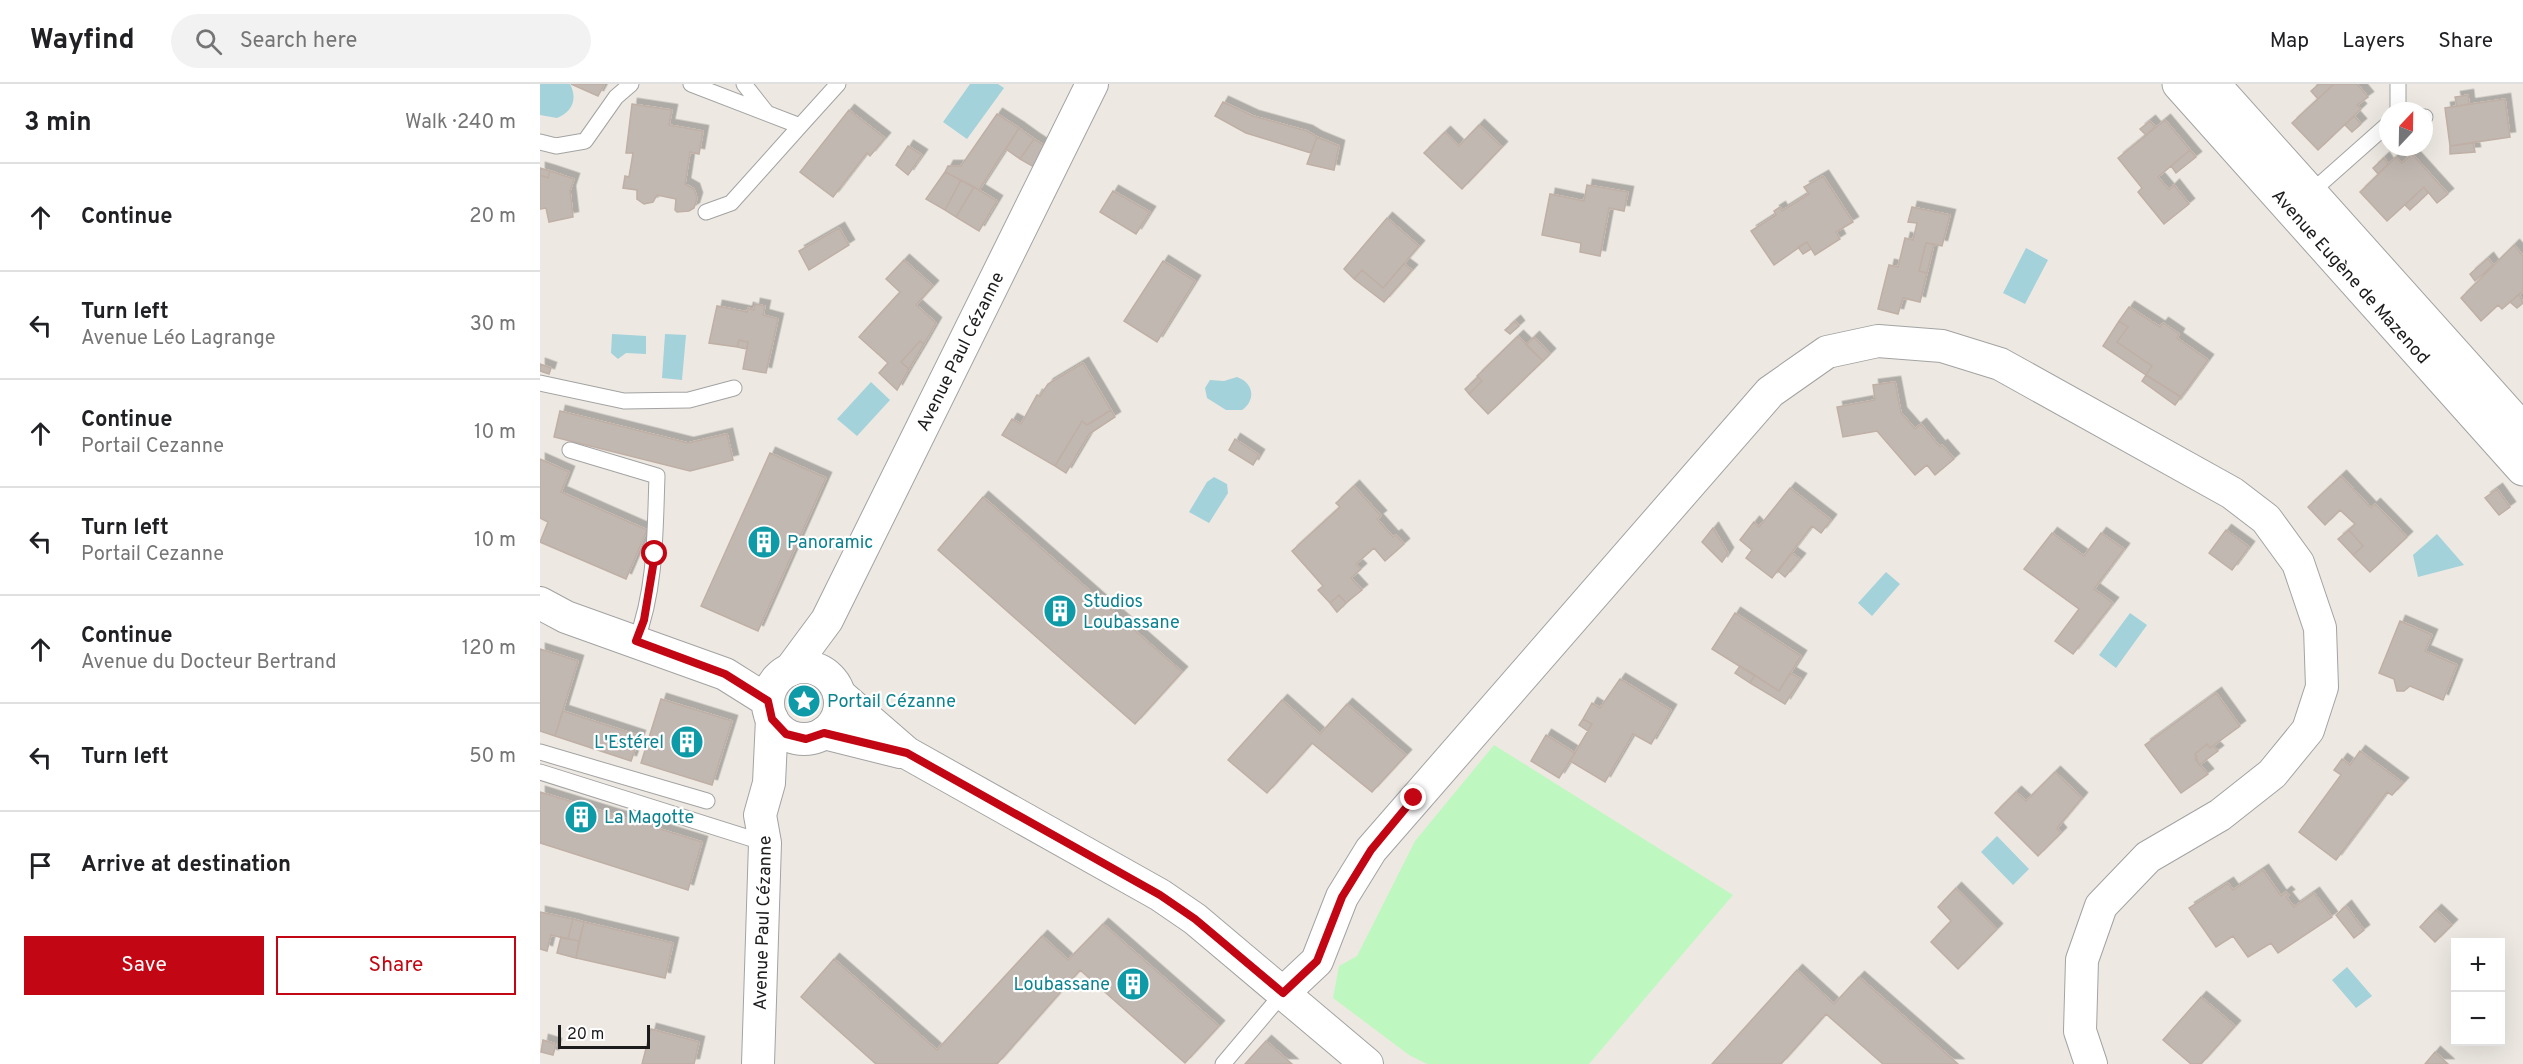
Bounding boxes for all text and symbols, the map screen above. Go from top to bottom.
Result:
search box [171,14,591,68]
text: Wayfind [30,23,135,59]
icon: search [192,25,225,58]
text: Search here [240,28,357,55]
text: Map [2270,28,2309,55]
text: Layers [2342,28,2405,55]
text: Share [2438,28,2493,55]
north arrow [2379,102,2433,156]
text: 3 min [24,107,92,140]
text: Walk · 240 m [405,110,516,136]
street label: Avenue Eugène de Mazenod [2266,185,2434,370]
icon: ahead [24,201,57,234]
text: Continue [81,204,172,231]
text: 20 m [469,204,516,230]
street label: Avenue Paul Cézanne [912,269,1010,435]
text: Turn left [81,299,169,326]
icon: left [24,309,57,342]
text: 30 m [470,312,516,338]
text: Avenue Léo Lagrange [81,326,275,352]
text: Continue [81,407,172,434]
icon: ahead [24,417,57,450]
text: 10 m [474,420,516,446]
text: Portail Cezanne [81,434,224,460]
text: Turn left [81,515,169,542]
building icon: Panoramic [746,524,782,560]
icon: left [24,525,57,558]
text: 10 m [474,528,516,554]
place label: Panoramic [787,532,873,555]
route start [641,540,667,566]
text: Portail Cezanne [81,542,224,568]
place label: Studios Loubassane [1083,591,1180,635]
building icon: Studios Loubassane [1042,593,1078,629]
text: Continue [81,623,172,650]
icon: ahead [24,633,57,666]
text: 120 m [462,636,516,662]
text: Avenue du Docteur Bertrand [81,650,337,676]
place icon: Portail Cézanne [786,683,822,719]
place label: Portail Cézanne [827,691,956,714]
building icon: L'Estérel [669,724,705,760]
place label: L'Estérel [594,732,664,755]
icon: left [24,741,57,774]
text: Turn left [81,744,169,771]
text: 50 m [469,744,516,770]
route end [1400,784,1426,810]
building icon: La Magotte [563,799,599,835]
place label: La Magotte [604,807,694,830]
street label: Avenue Paul Cézanne [750,834,778,1011]
icon: arrive [24,849,57,882]
text: Arrive at destination [81,852,291,879]
button: Save [24,936,264,995]
button: Share [276,936,516,995]
map controls [2451,938,2505,1046]
button: + [2451,938,2505,992]
building icon: Loubassane [1115,966,1151,1002]
place label: Loubassane [1013,974,1110,997]
button: − [2451,992,2505,1046]
scale bar [558,1022,650,1050]
text: 20 m [567,1025,604,1045]

